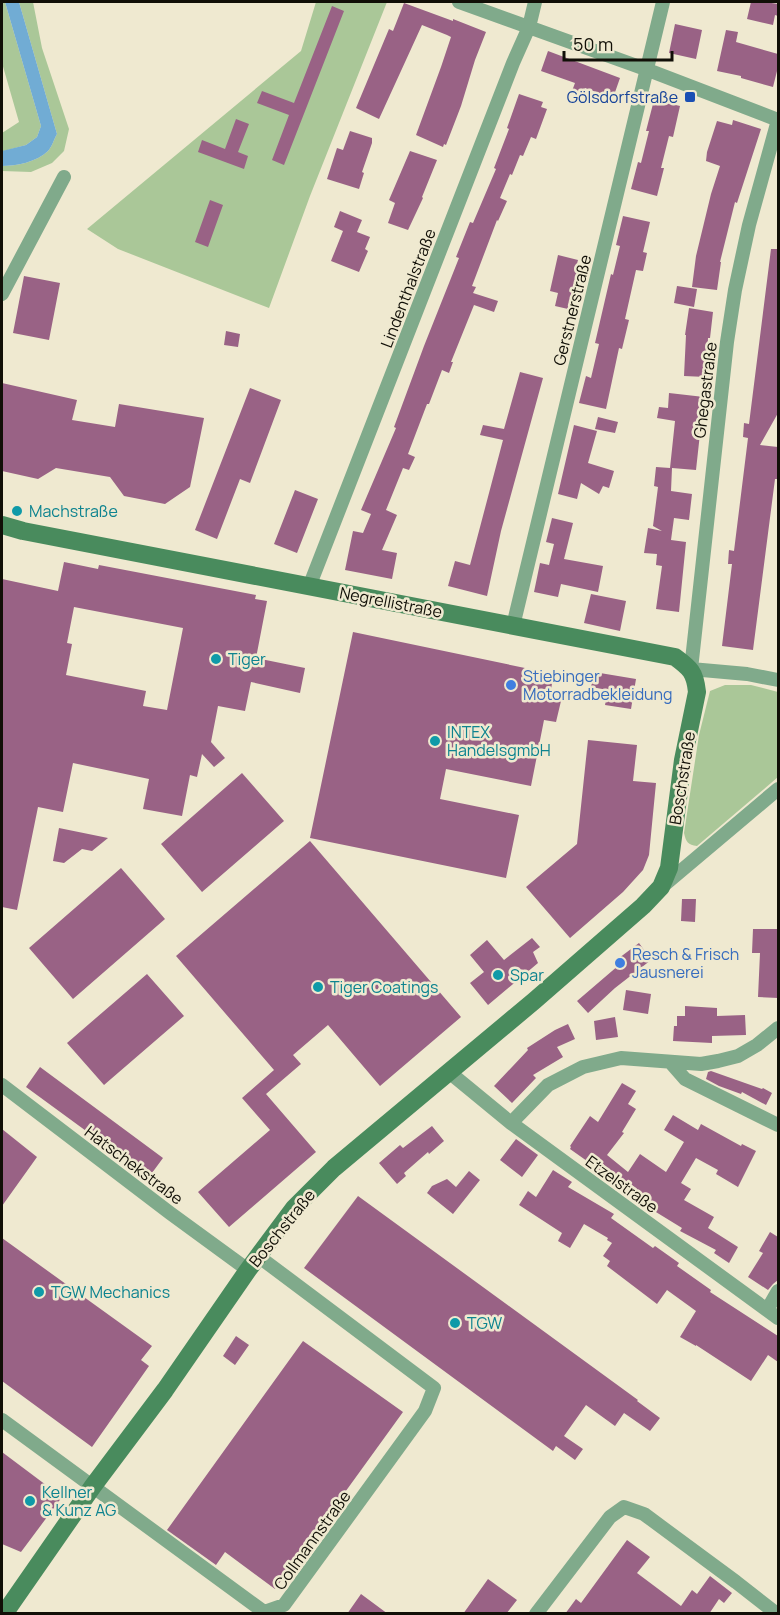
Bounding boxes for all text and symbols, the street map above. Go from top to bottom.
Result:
scale bar [564,24,672,62]
text: 50 m [573,32,613,56]
place label: Gölsdorfstraße [567,86,678,108]
marker: Gölsdorfstraße [683,90,697,104]
street label: Lindenthalstraße [375,225,441,351]
street label: Gerstnerstraße [548,252,596,368]
street label: Ghegastraße [688,341,722,439]
place label: Machstraße [29,500,118,522]
marker: Machstraße [10,504,24,518]
street label: Negrellistraße [338,581,444,623]
place label: Tiger [228,648,266,670]
marker: Tiger [209,652,223,666]
place label: Stiebinger Motorradbekleidung [523,665,673,705]
marker: Stiebinger Motorradbekleidung [504,678,518,692]
place label: INTEX HandelsgmbH [447,721,551,761]
street label: Boschstraße [664,730,700,826]
marker: INTEX HandelsgmbH [428,734,442,748]
place label: Resch & Frisch Jausnerei [632,943,739,983]
marker: Resch & Frisch Jausnerei [613,956,627,970]
place label: Spar [510,964,544,986]
marker: Spar [491,968,505,982]
place label: Tiger Coatings [330,976,438,998]
marker: Tiger Coatings [311,980,325,994]
street label: Hatschekstraße [80,1121,188,1209]
street label: Etzelstraße [581,1150,663,1218]
street label: Boschstraße [244,1185,320,1271]
place label: TGW Mechanics [51,1281,170,1303]
marker: TGW Mechanics [32,1285,46,1299]
place label: TGW [467,1312,502,1334]
marker: TGW [448,1316,462,1330]
place label: Kellner & Kunz AG [42,1481,116,1521]
street label: Collmannstraße [268,1486,356,1594]
marker: Kellner & Kunz AG [23,1494,37,1508]

